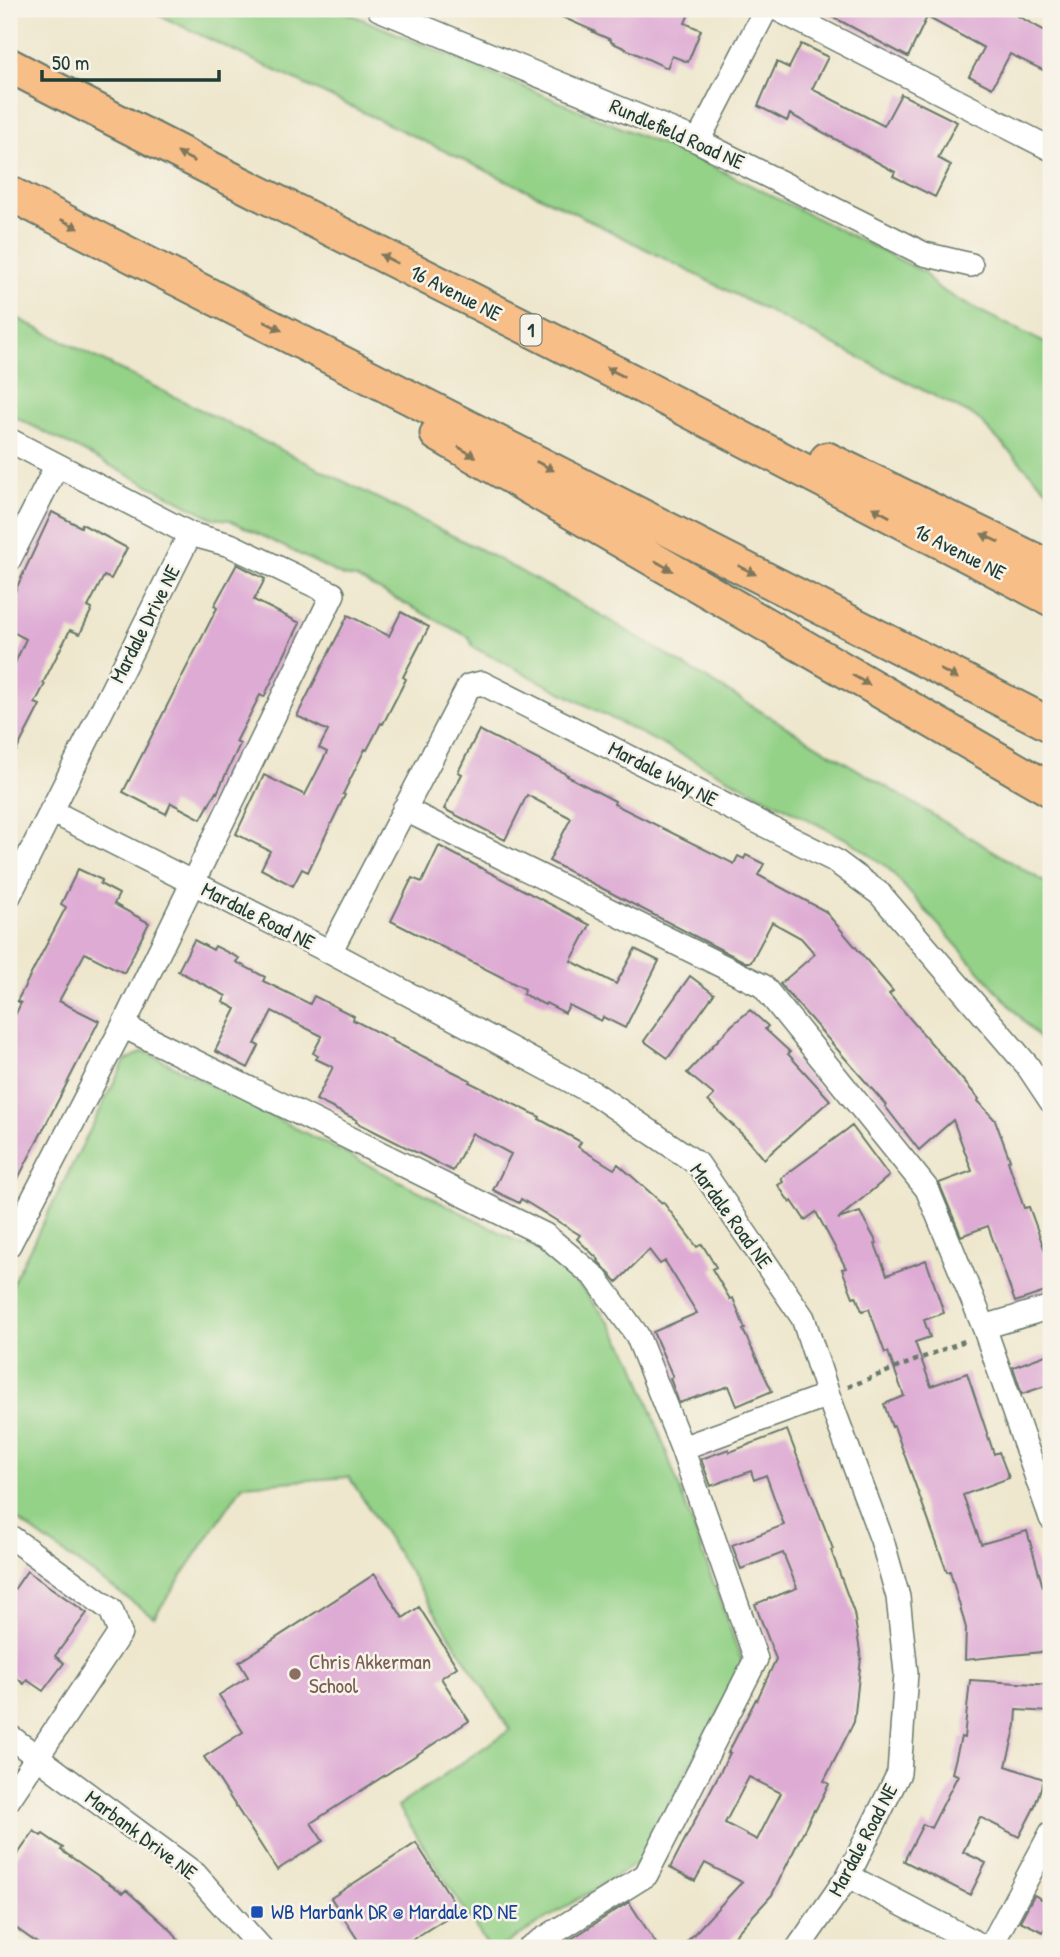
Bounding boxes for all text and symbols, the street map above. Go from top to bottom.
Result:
scale bar [42,38,219,82]
text: 50 m [52,48,89,77]
street label: Rundlefield Road NE [605,91,749,176]
one-way arrow [176,152,196,163]
one-way arrow [60,218,80,229]
one-way arrow [379,254,399,265]
street label: 16 Avenue NE [405,257,507,328]
road number: 1 [520,314,542,346]
one-way arrow [263,321,283,332]
one-way arrow [604,367,624,379]
one-way arrow [458,445,477,458]
one-way arrow [535,460,555,472]
one-way arrow [871,506,891,518]
street label: 16 Avenue NE [909,516,1011,587]
one-way arrow [980,532,1000,544]
one-way arrow [654,559,674,571]
street label: Mardale Drive NE [102,560,187,688]
one-way arrow [737,565,757,576]
one-way arrow [939,668,959,679]
one-way arrow [851,673,870,686]
street label: Mardale Way NE [603,734,723,814]
street label: Mardale Road NE [197,875,320,957]
street label: Mardale Road NE [683,1157,779,1274]
place label: Chris Akkerman School [309,1647,431,1700]
marker: Chris Akkerman School [287,1666,303,1682]
street label: Mardale Road NE [821,1778,904,1901]
street label: Marbank Drive NE [79,1783,203,1886]
place label: WB Marbank DR @ Mardale RD NE [271,1897,518,1926]
marker: WB Marbank DR @ Mardale RD NE [249,1904,265,1920]

